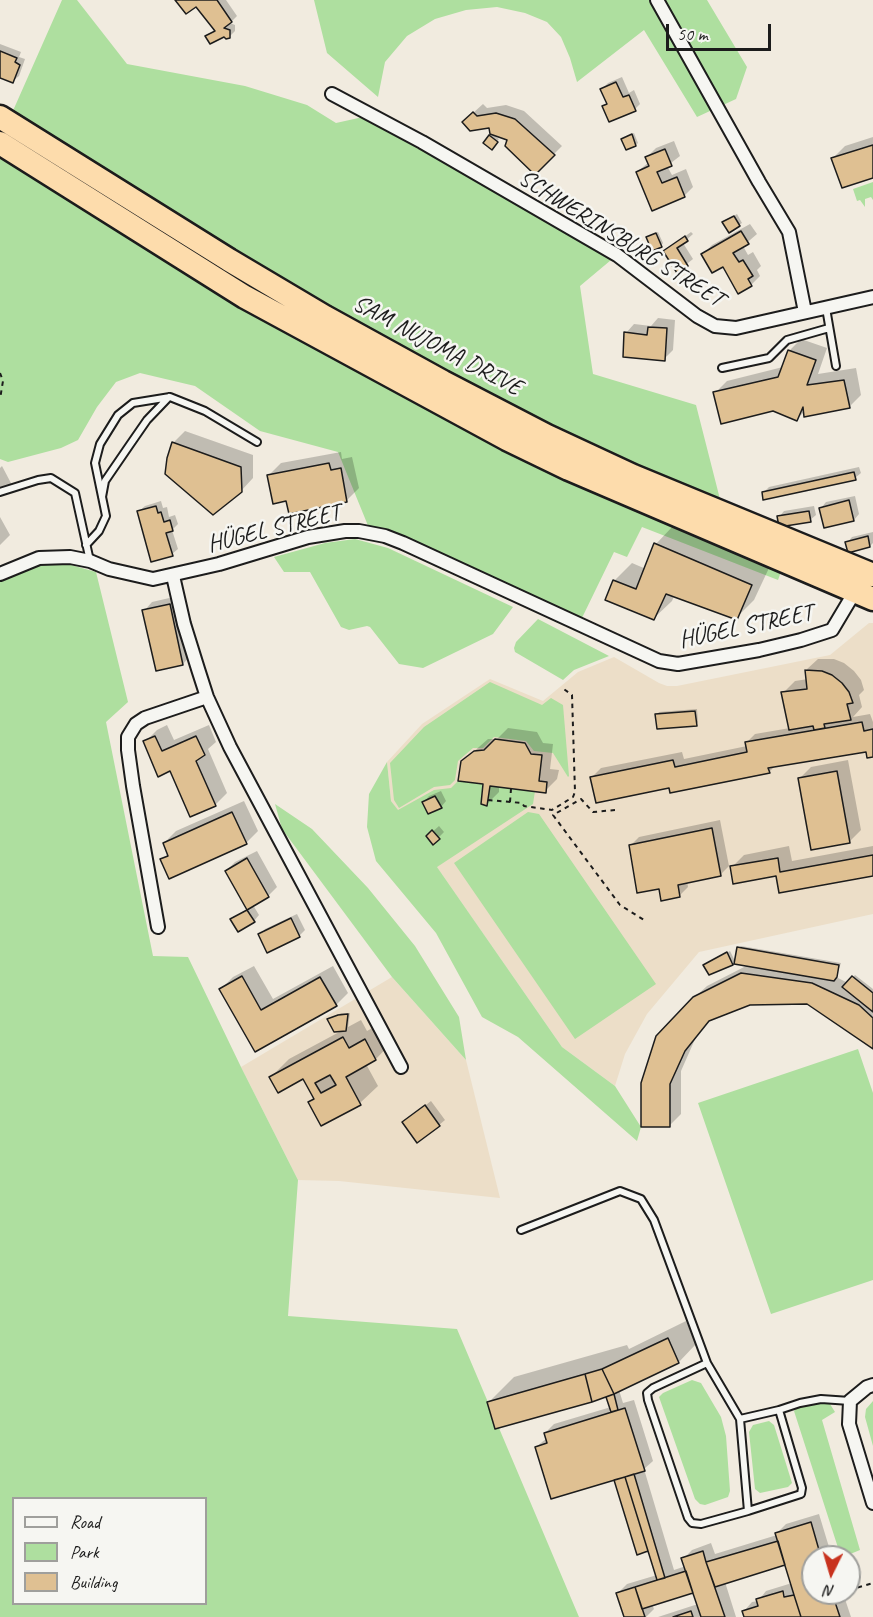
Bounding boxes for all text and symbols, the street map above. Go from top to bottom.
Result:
scale bar [669,12,774,50]
text: 50 m [677,23,708,45]
street label: SCHWERINSBURG STREET [513,164,729,314]
street label: SAM NUJOMA DRIVE [348,289,526,403]
street label: HÜGEL STREET [204,499,344,559]
street label: HÜGEL STREET [676,599,816,655]
legend [12,1497,207,1605]
text: Road [70,1511,100,1533]
text: Park [70,1541,99,1563]
north arrow [801,1545,861,1605]
text: Building [70,1571,117,1593]
text: N [824,1581,835,1601]

